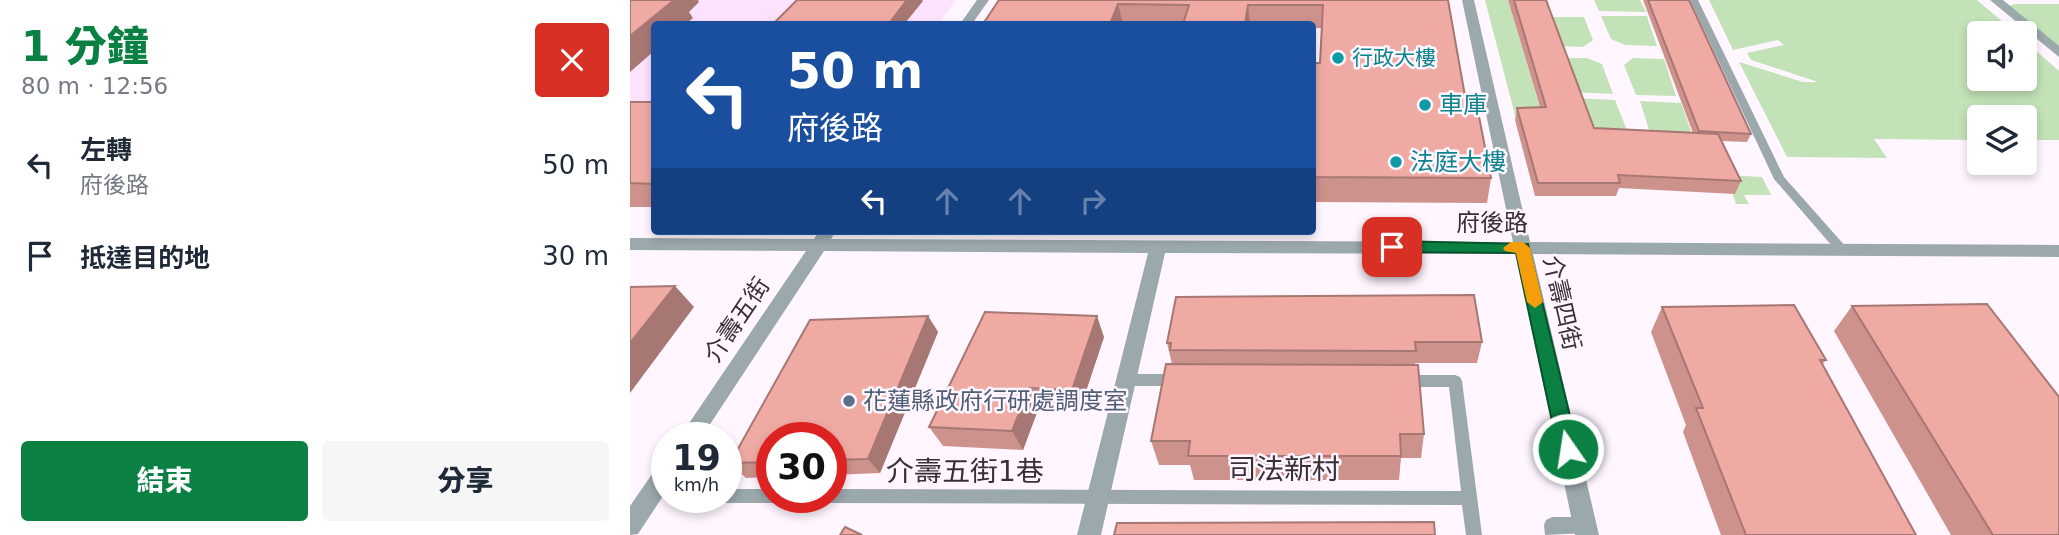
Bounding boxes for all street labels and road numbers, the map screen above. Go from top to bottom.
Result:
street label: 府後路 [1456,209,1528,237]
street label: 介壽四街 [1538,253,1586,353]
street label: 介壽五街 [699,272,775,368]
street label: 司法新村 [1228,453,1340,486]
street label: 介壽五街1巷 [886,455,1044,488]

